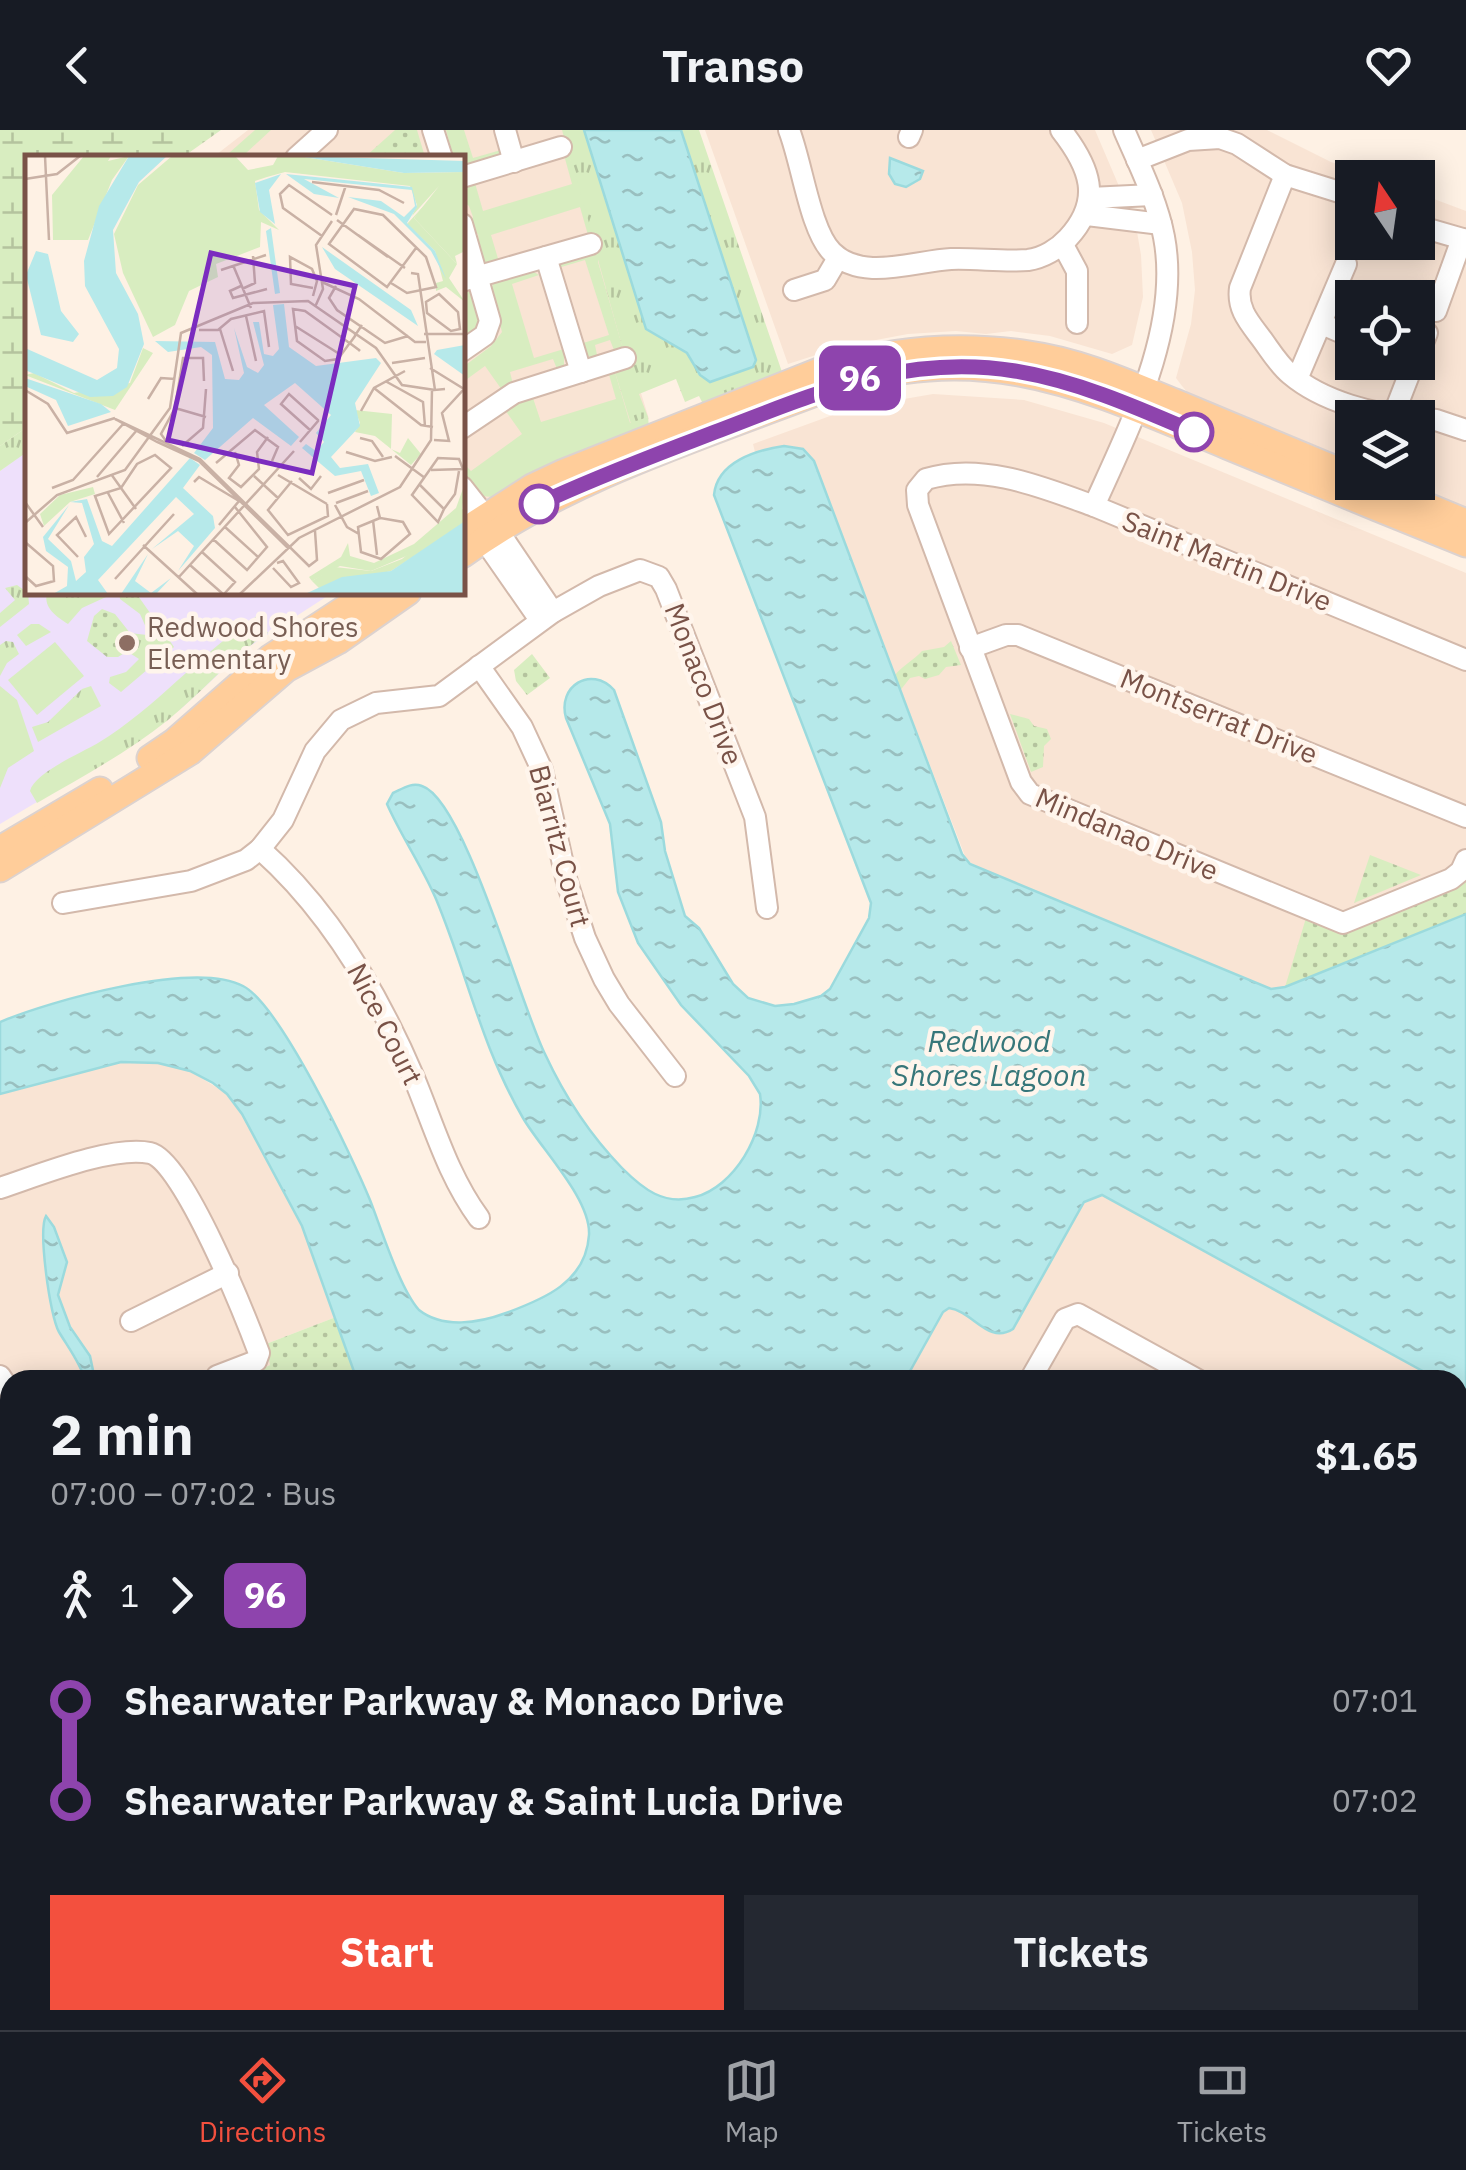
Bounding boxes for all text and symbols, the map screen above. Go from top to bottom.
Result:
text: Transo [662,36,804,94]
icon: back [50,38,105,93]
icon: heart [1361,38,1416,93]
inset map [25,155,465,595]
north arrow [1335,160,1435,260]
map controls [1335,160,1435,500]
button: locate [1335,280,1435,380]
line badge: 96 [815,346,905,410]
text: 96 [839,355,881,401]
button: layers [1335,400,1435,500]
unlabelled marker [1175,413,1213,451]
unlabelled marker [520,485,558,523]
street label: Saint Martin Drive [1117,502,1337,619]
street label: Monaco Drive [657,598,752,770]
place label: Redwood Shores Elementary [147,608,359,677]
marker: Redwood Shores Elementary [116,632,138,654]
street label: Montserrat Drive [1115,659,1323,772]
street label: Biarritz Court [521,761,600,931]
street label: Mindanao Drive [1030,778,1224,889]
street label: Nice Court [339,957,432,1091]
water label: Redwood Shores Lagoon [892,1021,1086,1094]
text: 2 min [50,1399,194,1470]
text: $1.65 [1315,1431,1418,1480]
text: 07:00 – 07:02 · Bus [50,1472,336,1514]
icon: walk [50,1568,105,1623]
icon: forward [154,1568,209,1623]
text: 96 [244,1572,286,1618]
text: 1 [120,1574,139,1616]
text: Shearwater Parkway & Monaco Drive [124,1676,784,1725]
text: 07:01 [1332,1679,1418,1721]
text: Shearwater Parkway & Saint Lucia Drive [124,1776,843,1825]
text: 07:02 [1332,1779,1418,1821]
button: Start [50,1895,724,2010]
button: Tickets [744,1895,1418,2010]
tab: Directions [199,2053,326,2150]
tab: Map [724,2053,779,2150]
tab: Tickets [1177,2053,1267,2150]

